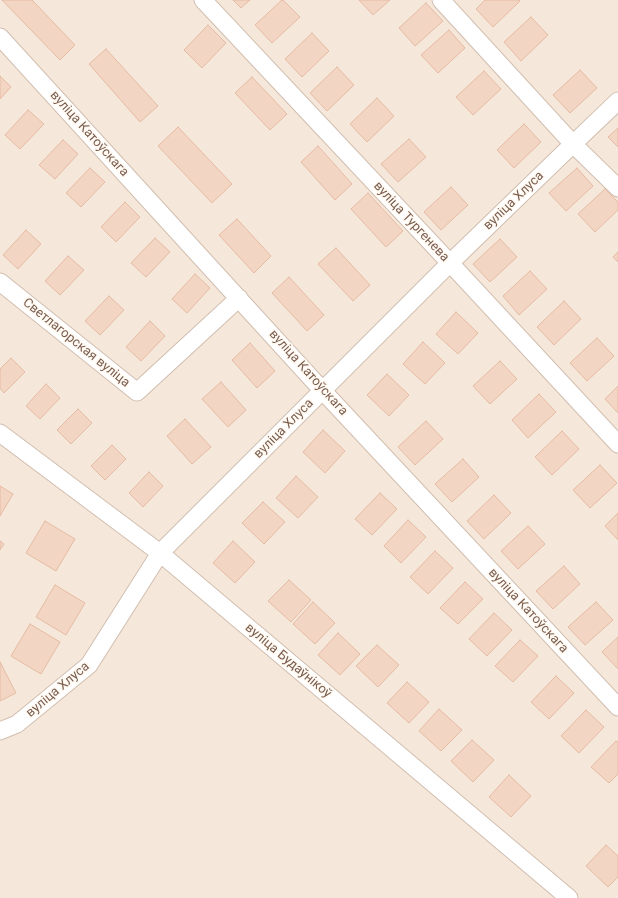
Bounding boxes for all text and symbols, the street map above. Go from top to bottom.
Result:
street label: вуліца Катоўскага [46,88,132,180]
street label: вуліца Хлуса [481,168,547,234]
street label: вуліца Тургенева [370,179,452,265]
street label: Светлагорская вуліца [19,295,133,391]
street label: вуліца Катоўскага [265,327,351,419]
street label: вуліца Хлуса [251,396,317,462]
street label: вуліца Катоўскага [485,565,571,657]
street label: вуліца Будаўнікоў [242,620,334,702]
street label: вуліца Хлуса [23,659,93,721]

